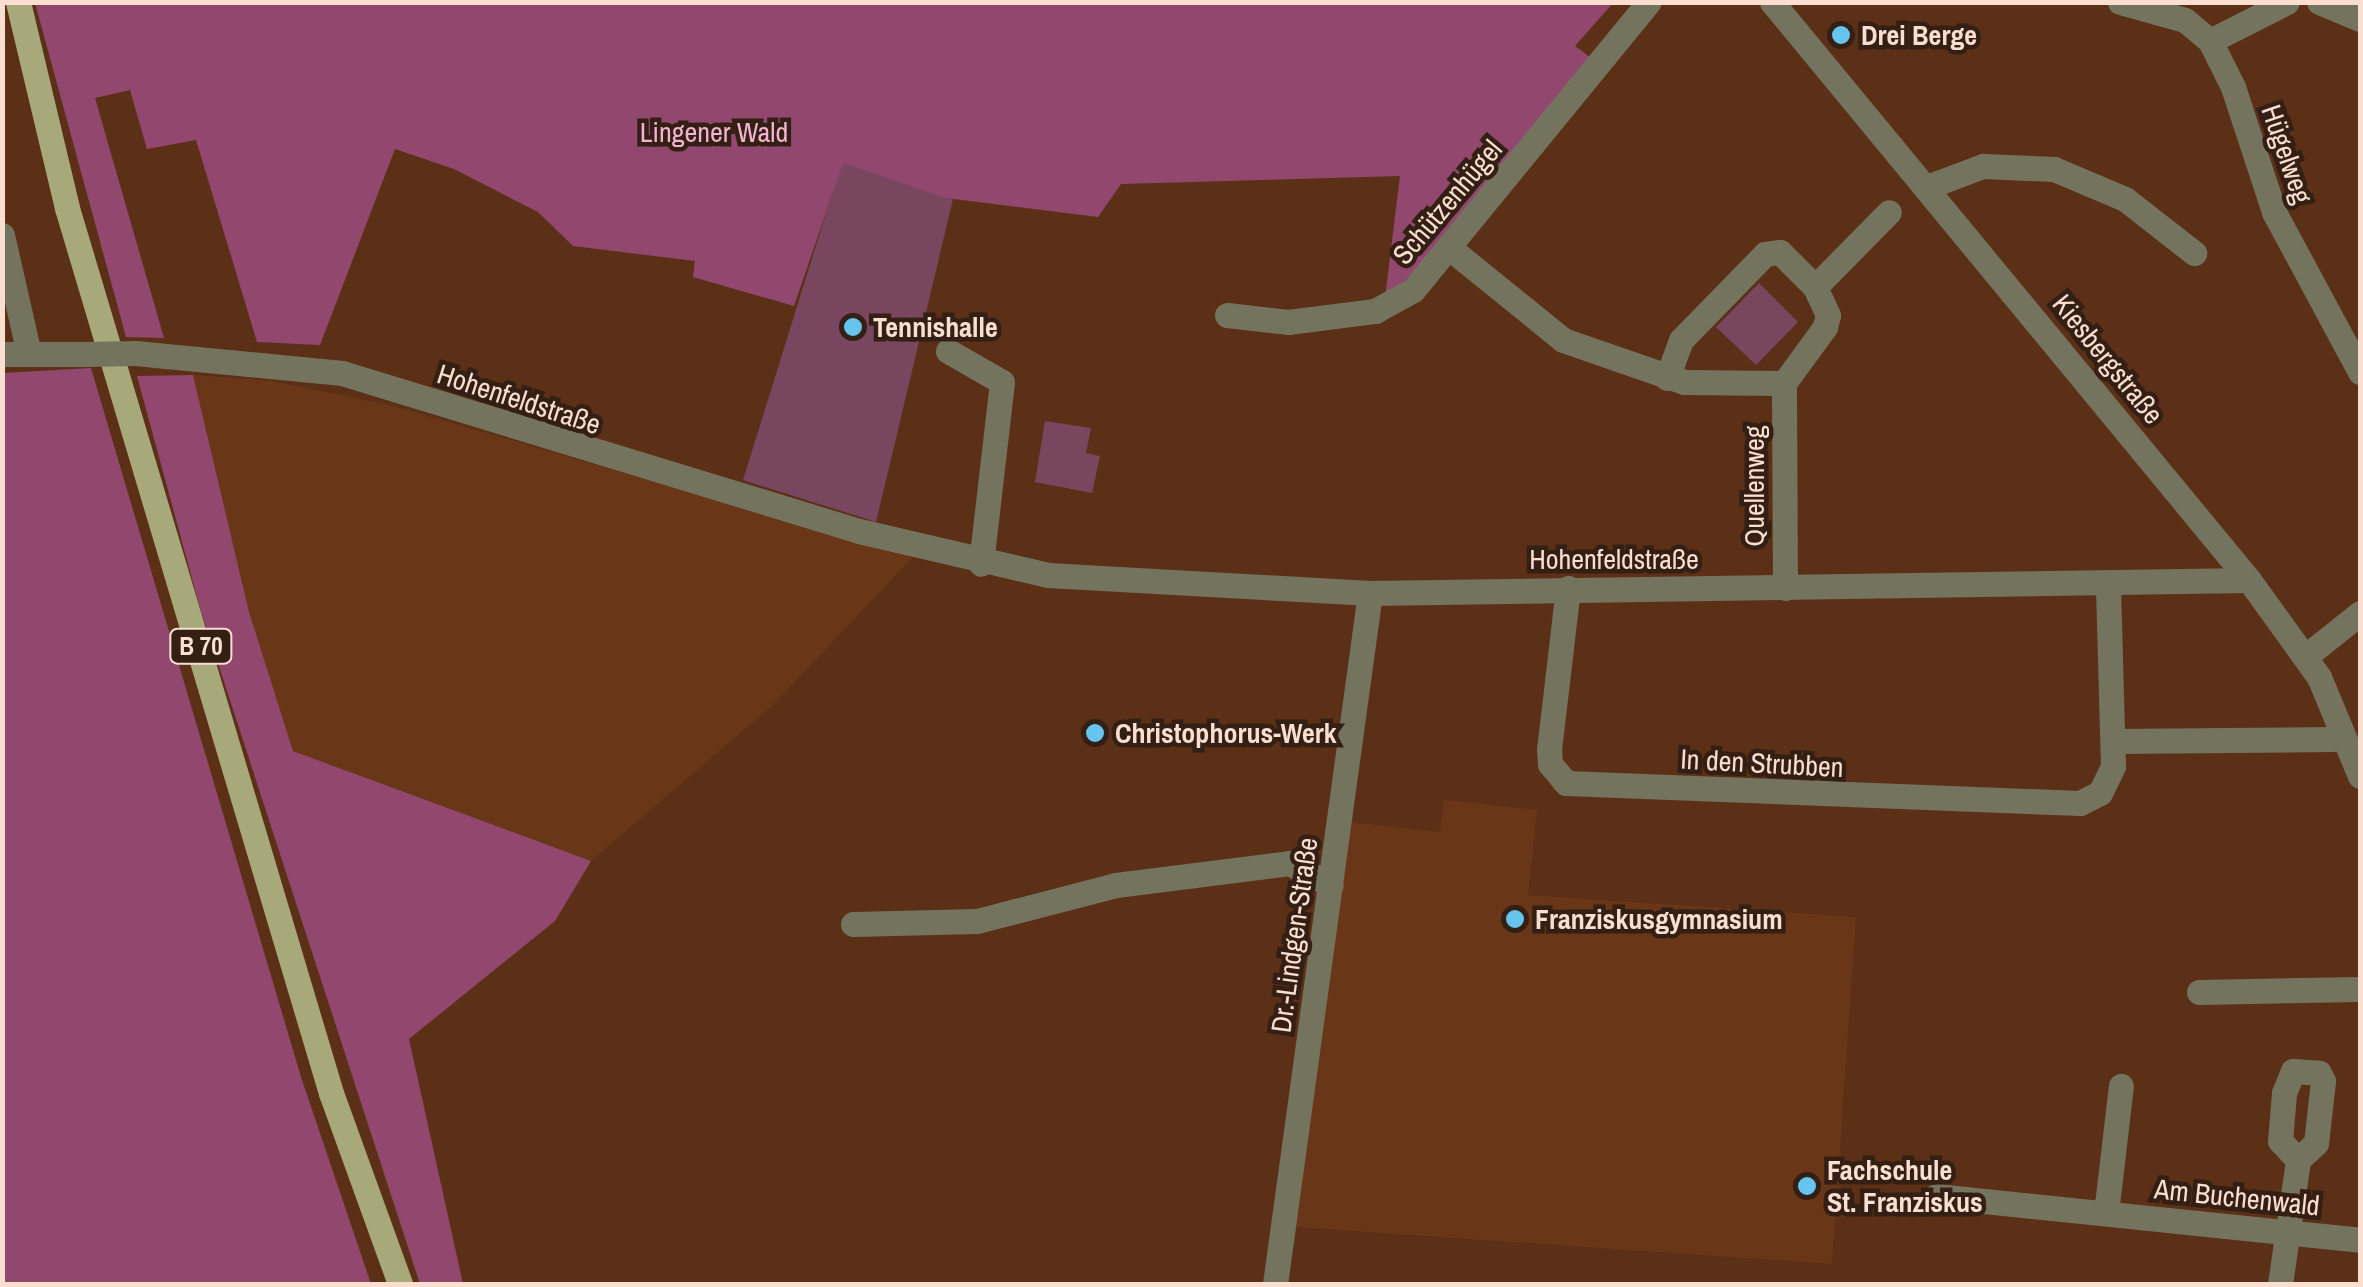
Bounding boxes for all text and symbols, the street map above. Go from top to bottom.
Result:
place label: Drei Berge [1861,18,1977,52]
marker: Drei Berge [1830,24,1852,46]
street label: Hügelweg [2254,100,2320,208]
park label: Lingener Wald [640,115,788,149]
street label: Schützenhügel [1385,133,1509,271]
street label: Kiesbergstraße [2046,287,2170,431]
place label: Tennishalle [873,310,998,344]
marker: Tennishalle [842,316,864,338]
street label: Hohenfeldstraße [433,357,605,441]
street label: Quellenweg [1737,425,1771,547]
street label: Hohenfeldstraße [1529,542,1699,576]
road number: B 70 [168,626,234,666]
place label: Christophorus-Werk [1115,716,1337,750]
marker: Christophorus-Werk [1084,722,1106,744]
street label: In den Strubben [1680,742,1844,784]
street label: Dr.-Lindgen-Straße [1264,835,1324,1035]
place label: Franziskusgymnasium [1535,902,1783,936]
marker: Franziskusgymnasium [1504,908,1526,930]
place label: Fachschule St. Franziskus [1827,1153,1983,1219]
street label: Am Buchenwald [2153,1172,2321,1222]
marker: Fachschule St. Franziskus [1796,1175,1818,1197]

